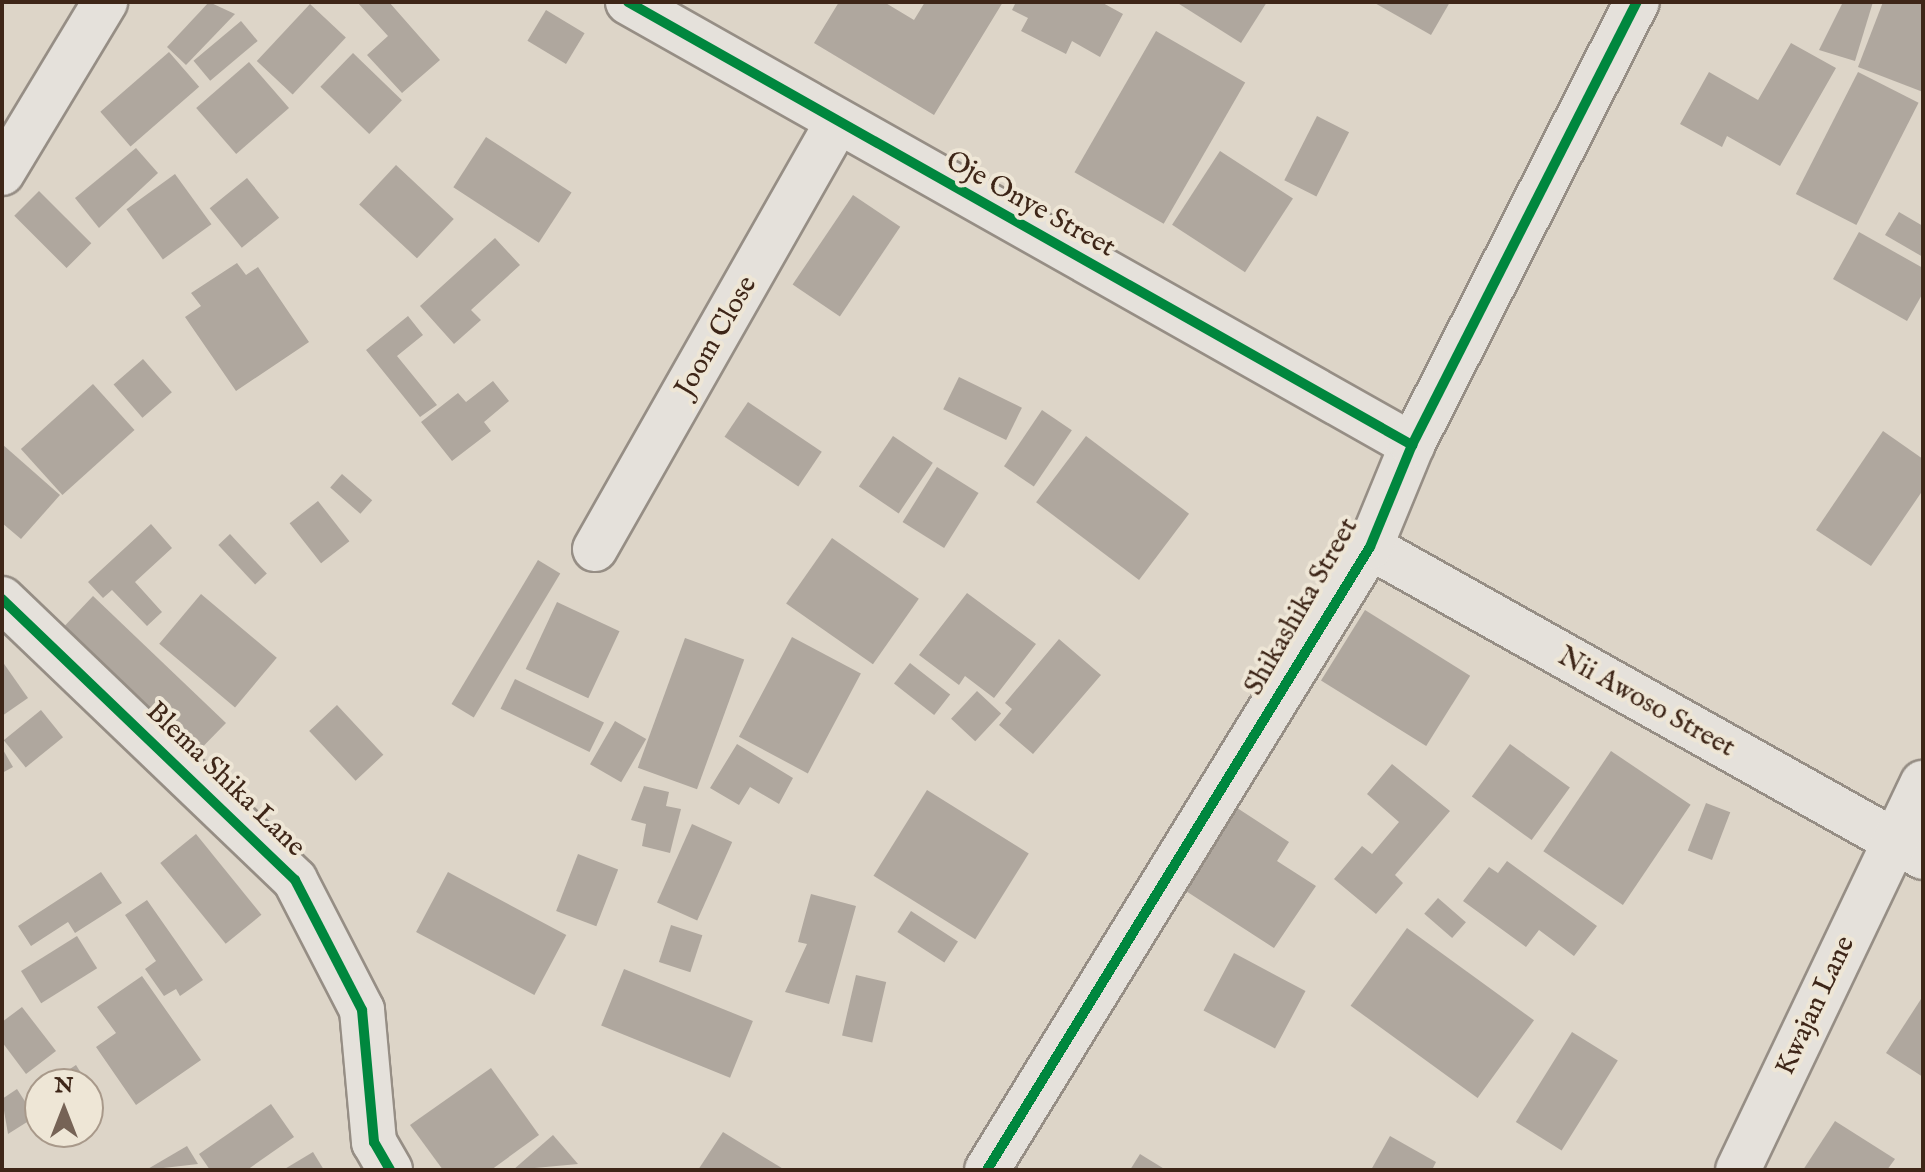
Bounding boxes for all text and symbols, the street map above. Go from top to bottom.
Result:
street label: Oje Onye Street [939,145,1121,265]
street label: Joom Close [669,271,765,403]
street label: Shikashika Street [1238,513,1366,701]
street label: Nii Awoso Street [1552,640,1740,766]
street label: Blema Shika Lane [138,696,312,864]
street label: Kwajan Lane [1769,931,1863,1081]
north arrow [24,1068,104,1148]
text: N [54,1072,74,1100]

